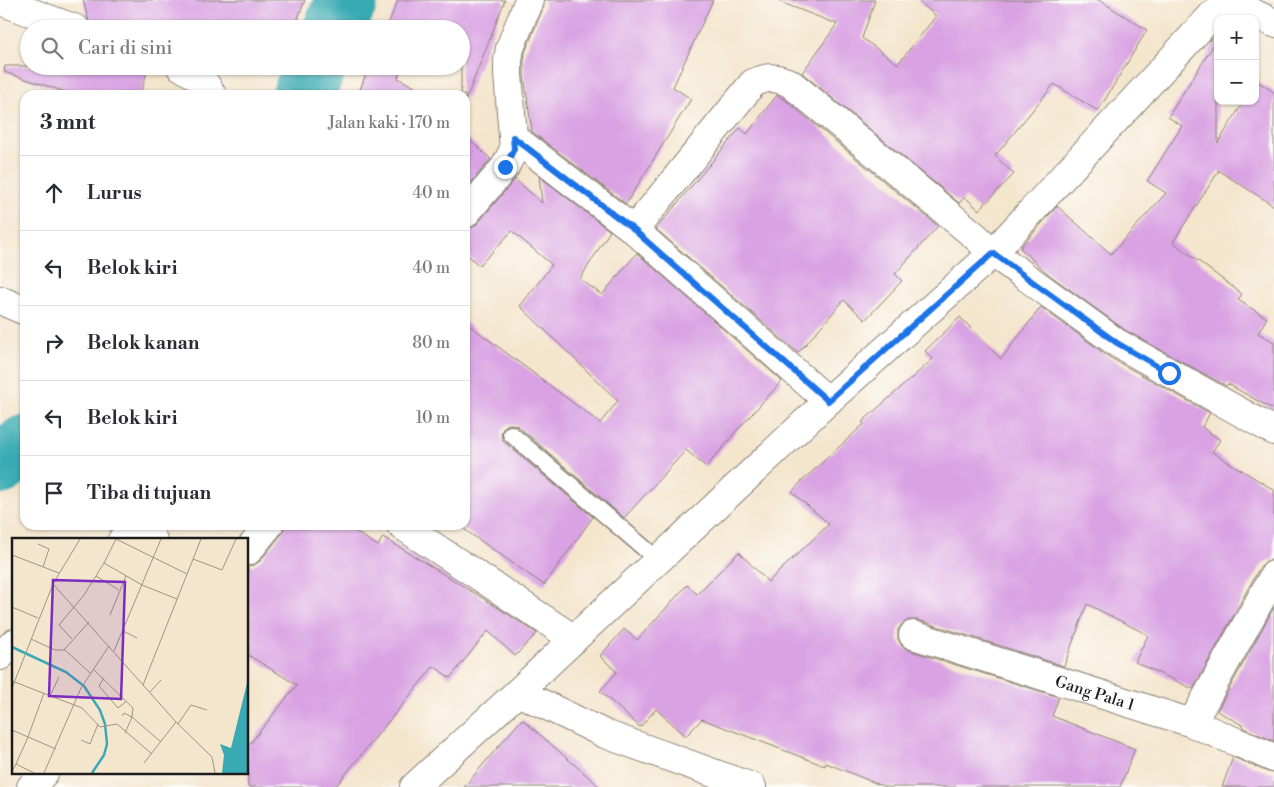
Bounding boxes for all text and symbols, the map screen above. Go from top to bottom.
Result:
map controls [1214,15,1259,105]
button: + [1214,15,1259,60]
search box [20,20,470,75]
icon: search [38,34,66,62]
text: Cari di sini [78,36,173,60]
button: − [1214,60,1259,105]
text: 3 mnt [40,110,95,136]
text: Jalan kaki · 170 m [328,113,450,133]
route end [494,156,517,179]
icon: ahead [40,179,68,207]
text: Lurus [87,181,142,205]
text: 40 m [413,183,450,203]
icon: left [40,254,68,282]
text: Belok kiri [87,256,177,280]
text: 40 m [413,258,450,278]
icon: right [40,329,68,357]
text: Belok kanan [87,331,200,355]
text: 80 m [412,333,450,353]
route start [1158,362,1181,385]
icon: left [40,404,68,432]
text: Belok kiri [87,406,177,430]
text: 10 m [416,408,450,428]
icon: arrive [40,479,68,507]
text: Tiba di tujuan [87,481,211,505]
inset map [12,538,249,774]
street label: Gang Pala 1 [1053,671,1137,715]

